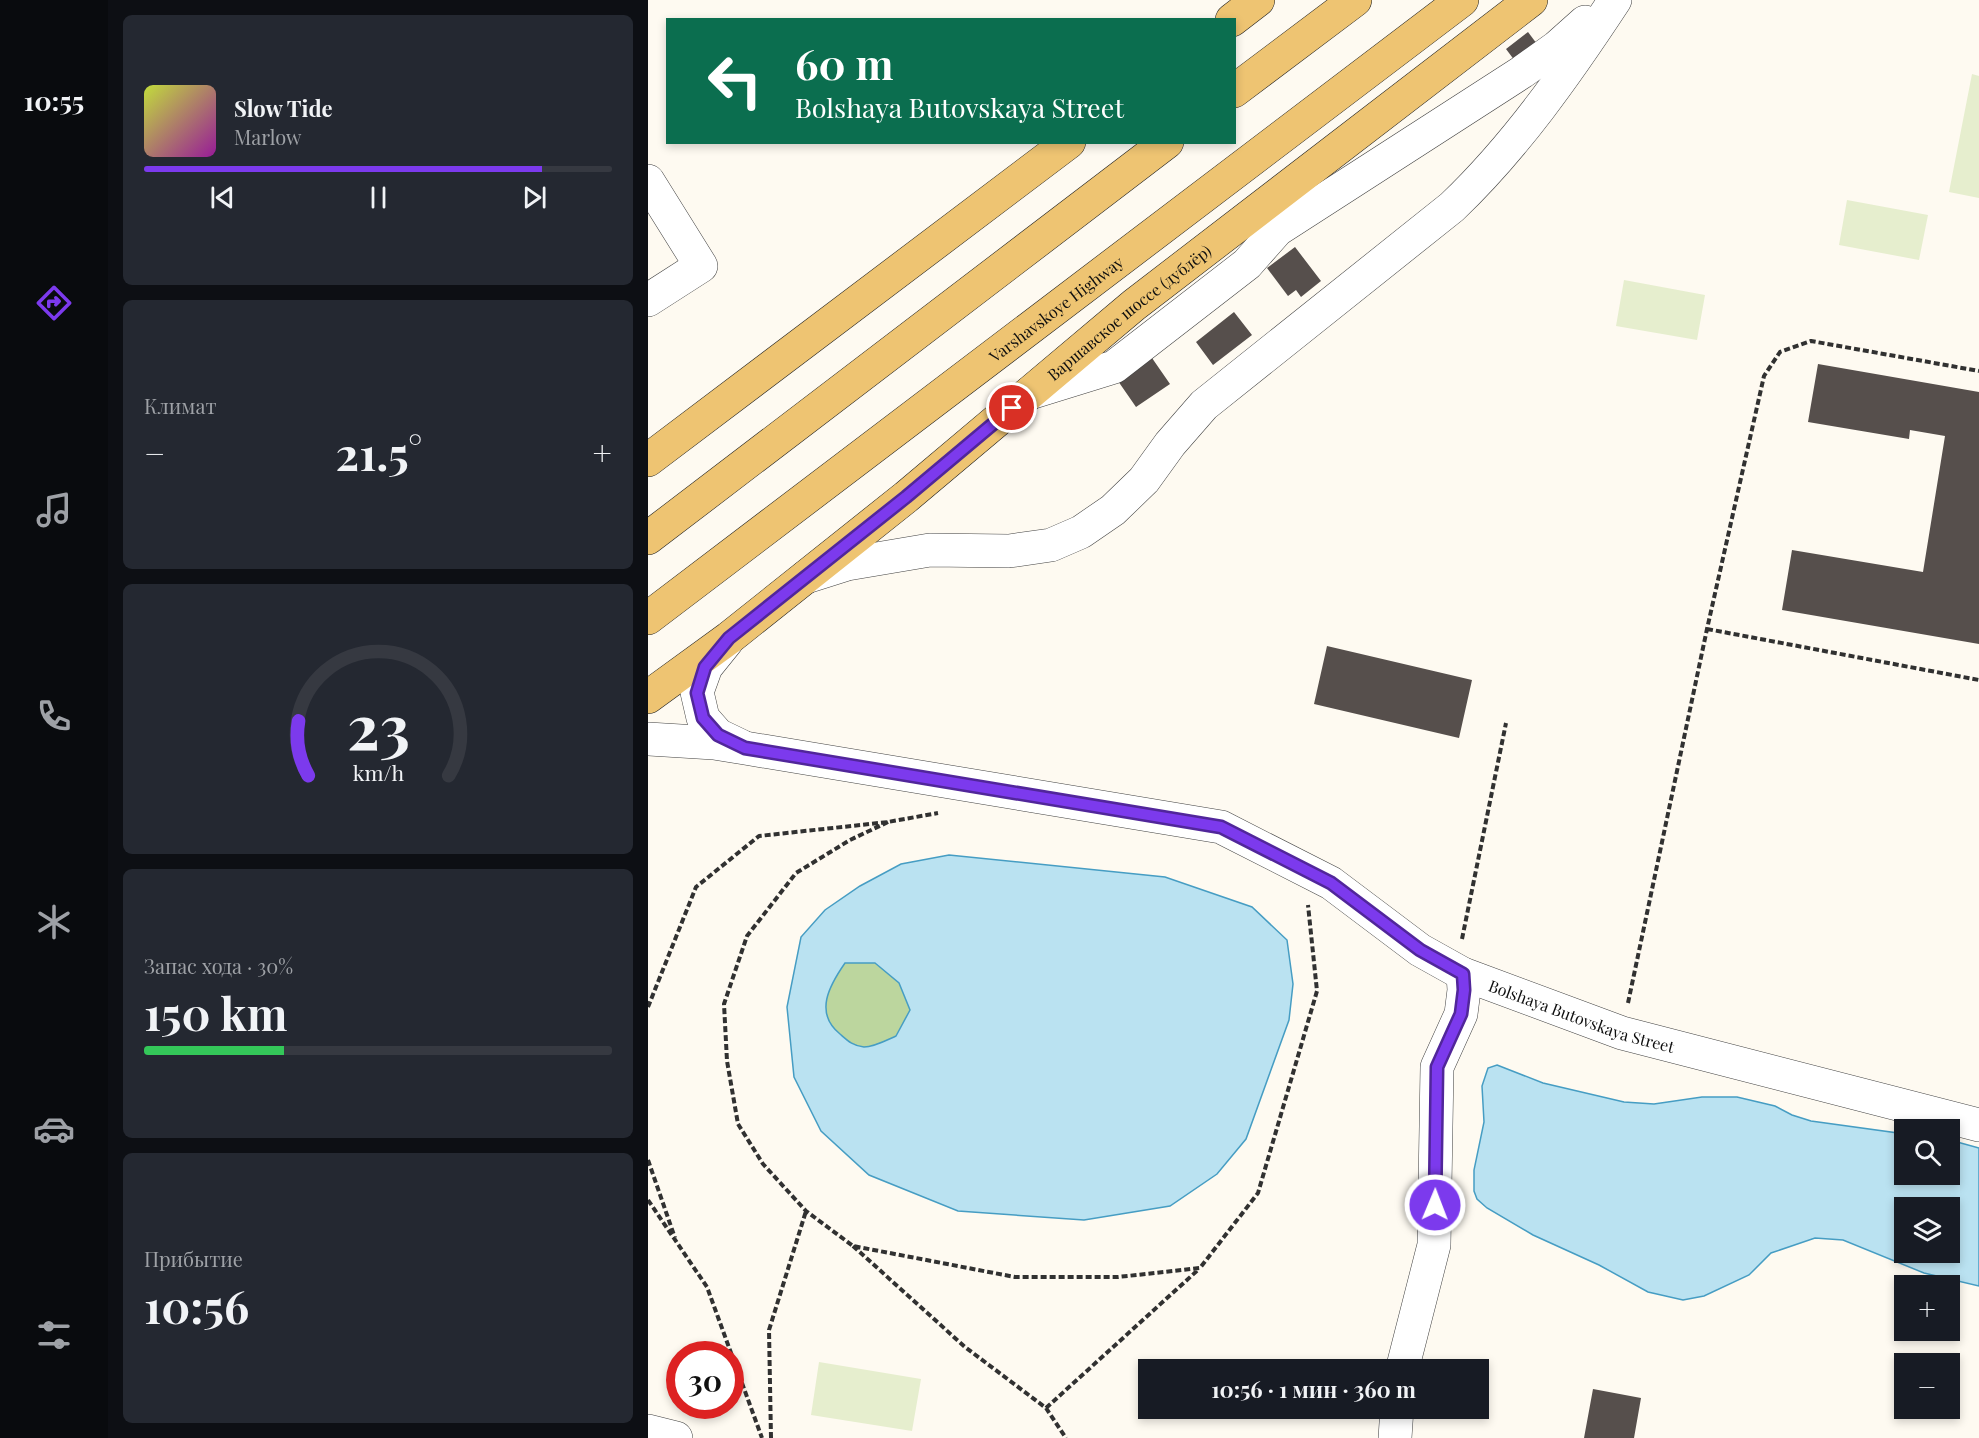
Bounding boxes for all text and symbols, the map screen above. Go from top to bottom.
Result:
text: 60 m [795,35,893,91]
icon: left [696,42,774,120]
text: 10:55 [24,82,84,118]
text: Bolshaya Butovskaya Street [795,89,1124,125]
text: Slow Tide [234,93,333,123]
text: Marlow [234,123,302,150]
icon: previous [206,181,239,214]
icon: pause [362,181,395,214]
icon: next [518,181,551,214]
street label: Варшавское шоссе (дублёр) [1042,240,1215,385]
street label: Varshavskoye Highway [984,251,1127,367]
icon: directions [33,282,75,324]
pin [986,382,1037,433]
icon: arrive [995,391,1028,424]
text: Климат [144,392,217,419]
text: 21.5° [336,422,422,482]
text: − [144,430,165,474]
text: + [593,430,612,474]
icon: music [33,489,75,531]
text: 23 [346,682,410,766]
icon: phone [33,695,75,737]
text: km/h [352,758,404,786]
icon: climate [33,901,75,943]
text: Запас хода · 30% [144,952,293,979]
street label: Bolshaya Butovskaya Street [1486,974,1677,1057]
text: 150 km [144,982,287,1042]
icon: car [33,1108,75,1150]
map controls [1894,1119,1960,1419]
button: search [1894,1119,1960,1185]
position arrow [1403,1173,1467,1237]
button: layers [1894,1197,1960,1263]
text: Прибытие [144,1245,243,1272]
text: 10:56 [144,1275,249,1335]
button: + [1894,1275,1960,1341]
icon: filters [33,1314,75,1356]
speed limit sign: 30 [666,1341,744,1419]
button: − [1894,1353,1960,1419]
text: 10:56 · 1 мин · 360 m [1211,1374,1416,1404]

